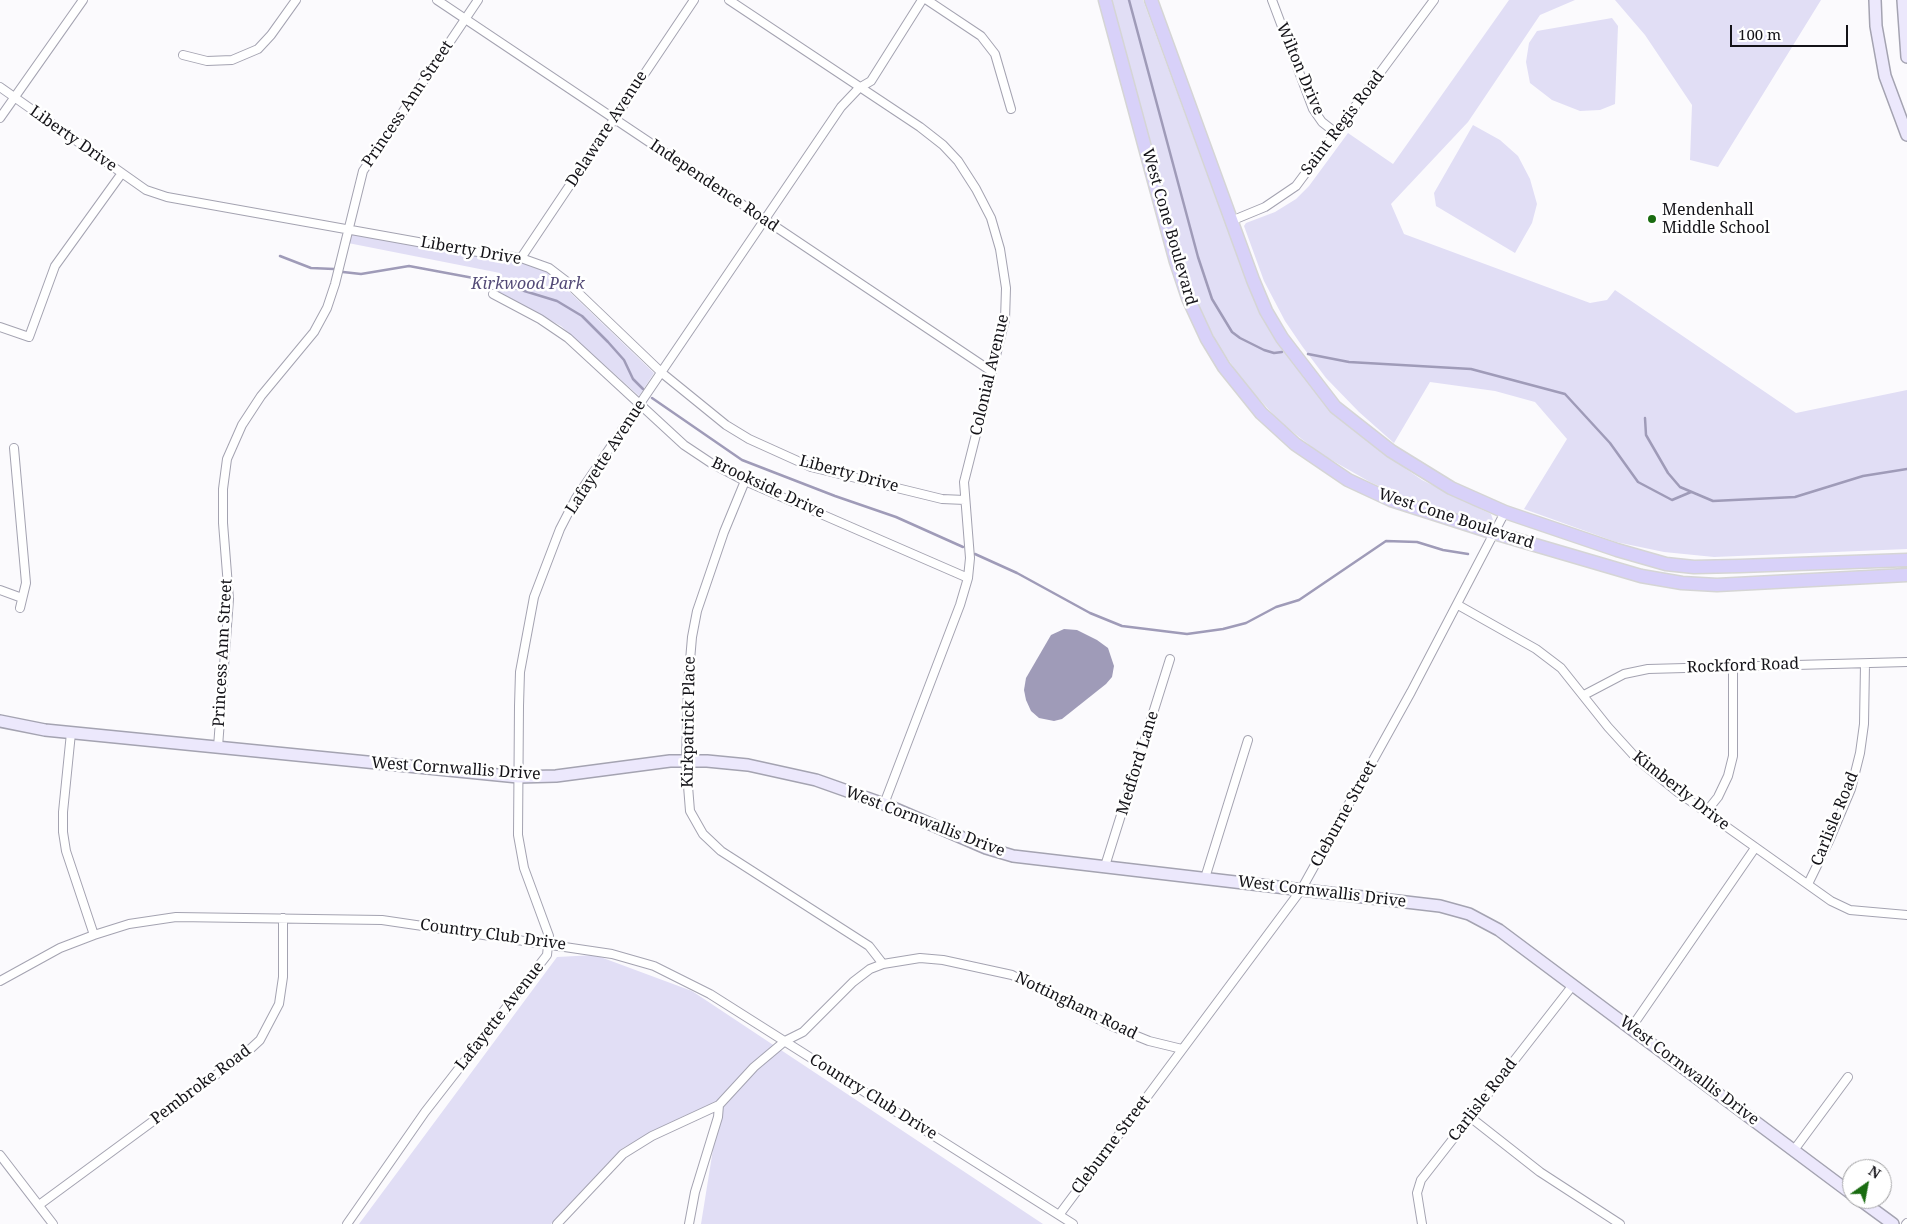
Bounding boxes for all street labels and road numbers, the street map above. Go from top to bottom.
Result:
street label: Wilton Drive [1272,20,1328,118]
street label: Princess Ann Street [359,37,457,171]
street label: Delaware Avenue [562,67,652,191]
street label: Saint Regis Road [1298,67,1388,179]
street label: Liberty Drive [26,102,120,176]
street label: Independence Road [646,136,782,236]
street label: West Cone Boulevard [1137,146,1201,308]
street label: Liberty Drive [419,233,523,269]
street label: Colonial Avenue [967,312,1013,438]
street label: Lafayette Avenue [562,396,650,518]
street label: Liberty Drive [797,452,901,496]
street label: Brookside Drive [708,453,828,523]
street label: West Cone Boulevard [1376,485,1536,553]
street label: Princess Ann Street [210,578,236,728]
street label: Rockford Road [1687,654,1799,678]
street label: Kirkpatrick Place [678,656,700,788]
street label: Medford Lane [1113,709,1163,817]
street label: Kimberly Drive [1629,747,1733,835]
street label: West Cornwallis Drive [371,754,541,784]
street label: Cleburne Street [1307,758,1381,870]
street label: Carlisle Road [1807,769,1863,869]
street label: West Cornwallis Drive [842,783,1008,861]
street label: West Cornwallis Drive [1237,872,1407,912]
street label: Country Club Drive [419,915,567,955]
street label: Lafayette Avenue [452,958,548,1074]
street label: Nottingham Road [1012,968,1140,1044]
street label: West Cornwallis Drive [1615,1012,1763,1130]
street label: Pembroke Road [147,1041,255,1129]
street label: Country Club Drive [806,1050,940,1144]
street label: Carlisle Road [1445,1055,1521,1145]
street label: Cleburne Street [1068,1092,1154,1198]

